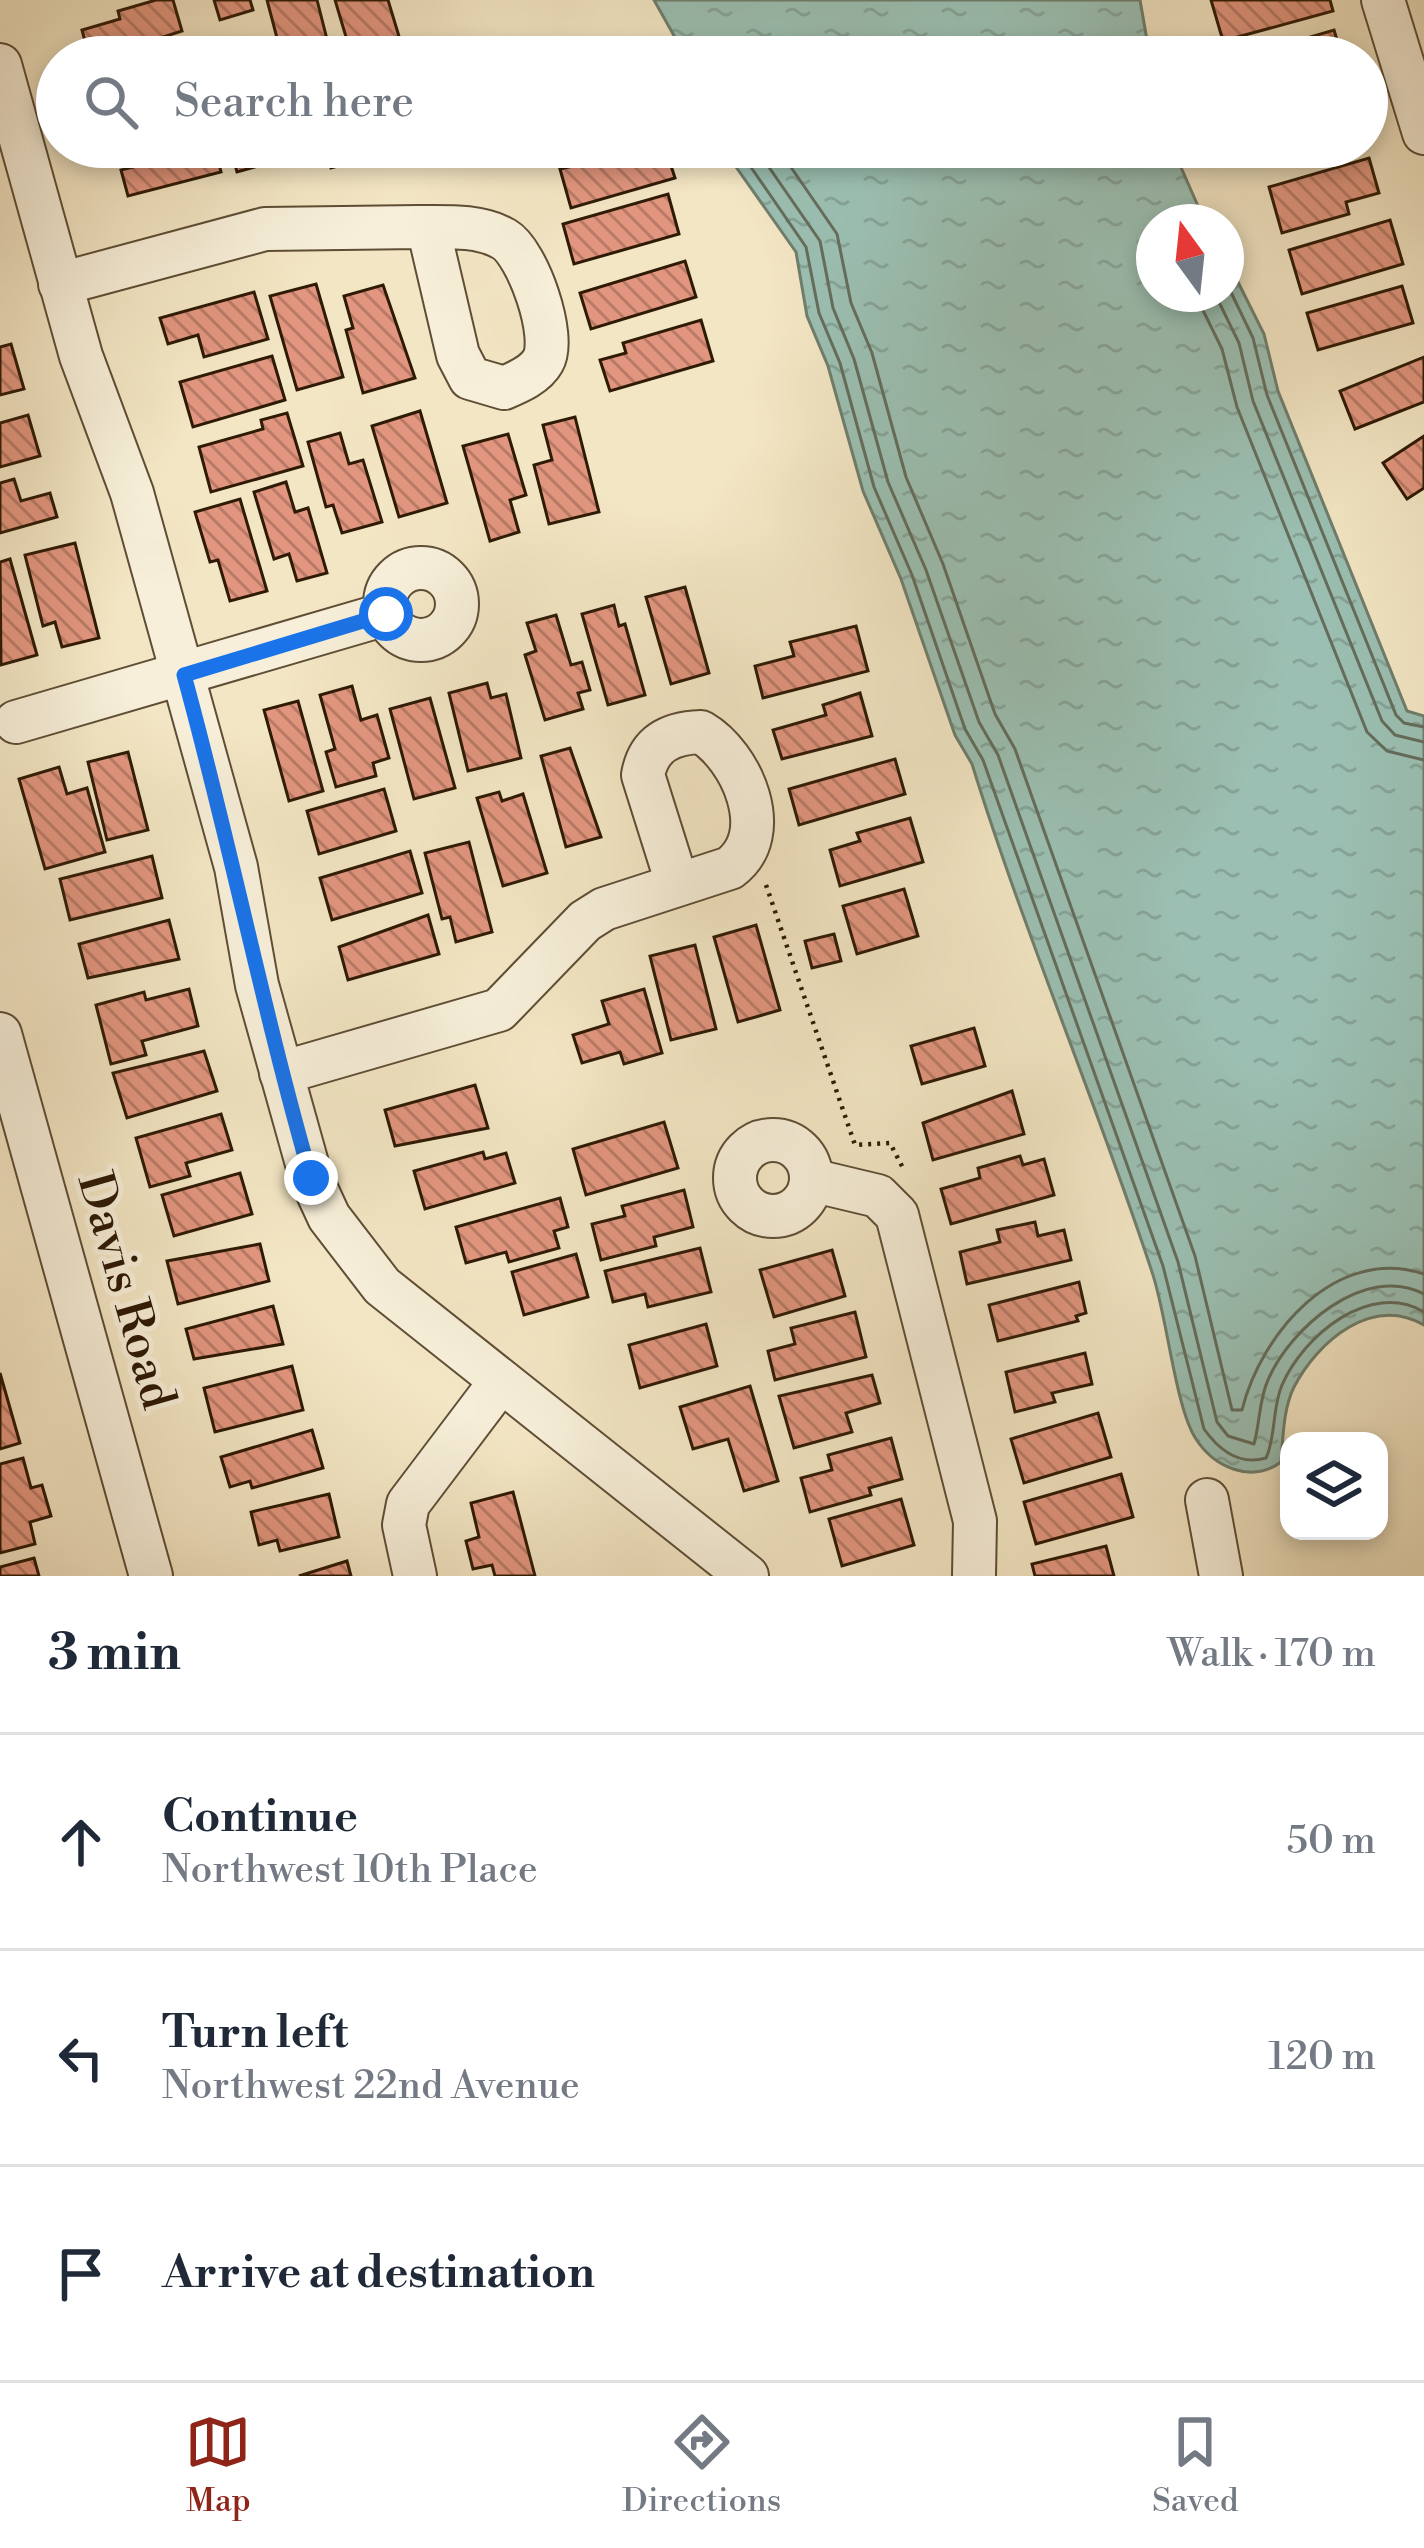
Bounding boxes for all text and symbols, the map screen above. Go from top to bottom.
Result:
search box [36,36,1388,168]
icon: search [78,69,144,135]
text: Search here [174,74,414,131]
north arrow [1136,204,1244,312]
route start [359,587,413,641]
route end [284,1151,338,1205]
street label: Davis Road [63,1166,187,1416]
map controls [1280,1432,1388,1540]
button: layers [1280,1432,1388,1540]
text: 3 min [48,1622,181,1686]
text: Walk · 170 m [1167,1630,1376,1679]
text: Continue [162,1789,358,1846]
icon: ahead [48,1809,114,1875]
text: 50 m [1286,1817,1376,1866]
text: Northwest 10th Place [162,1846,538,1895]
text: Turn left [162,2005,348,2062]
icon: left [48,2025,114,2091]
text: 120 m [1268,2033,1376,2082]
text: Northwest 22nd Avenue [162,2062,580,2111]
icon: arrive [48,2241,114,2307]
text: Arrive at destination [162,2245,595,2302]
tab: Map [185,2409,251,2522]
tab: Directions [622,2409,781,2522]
tab: Saved [1152,2409,1239,2522]

